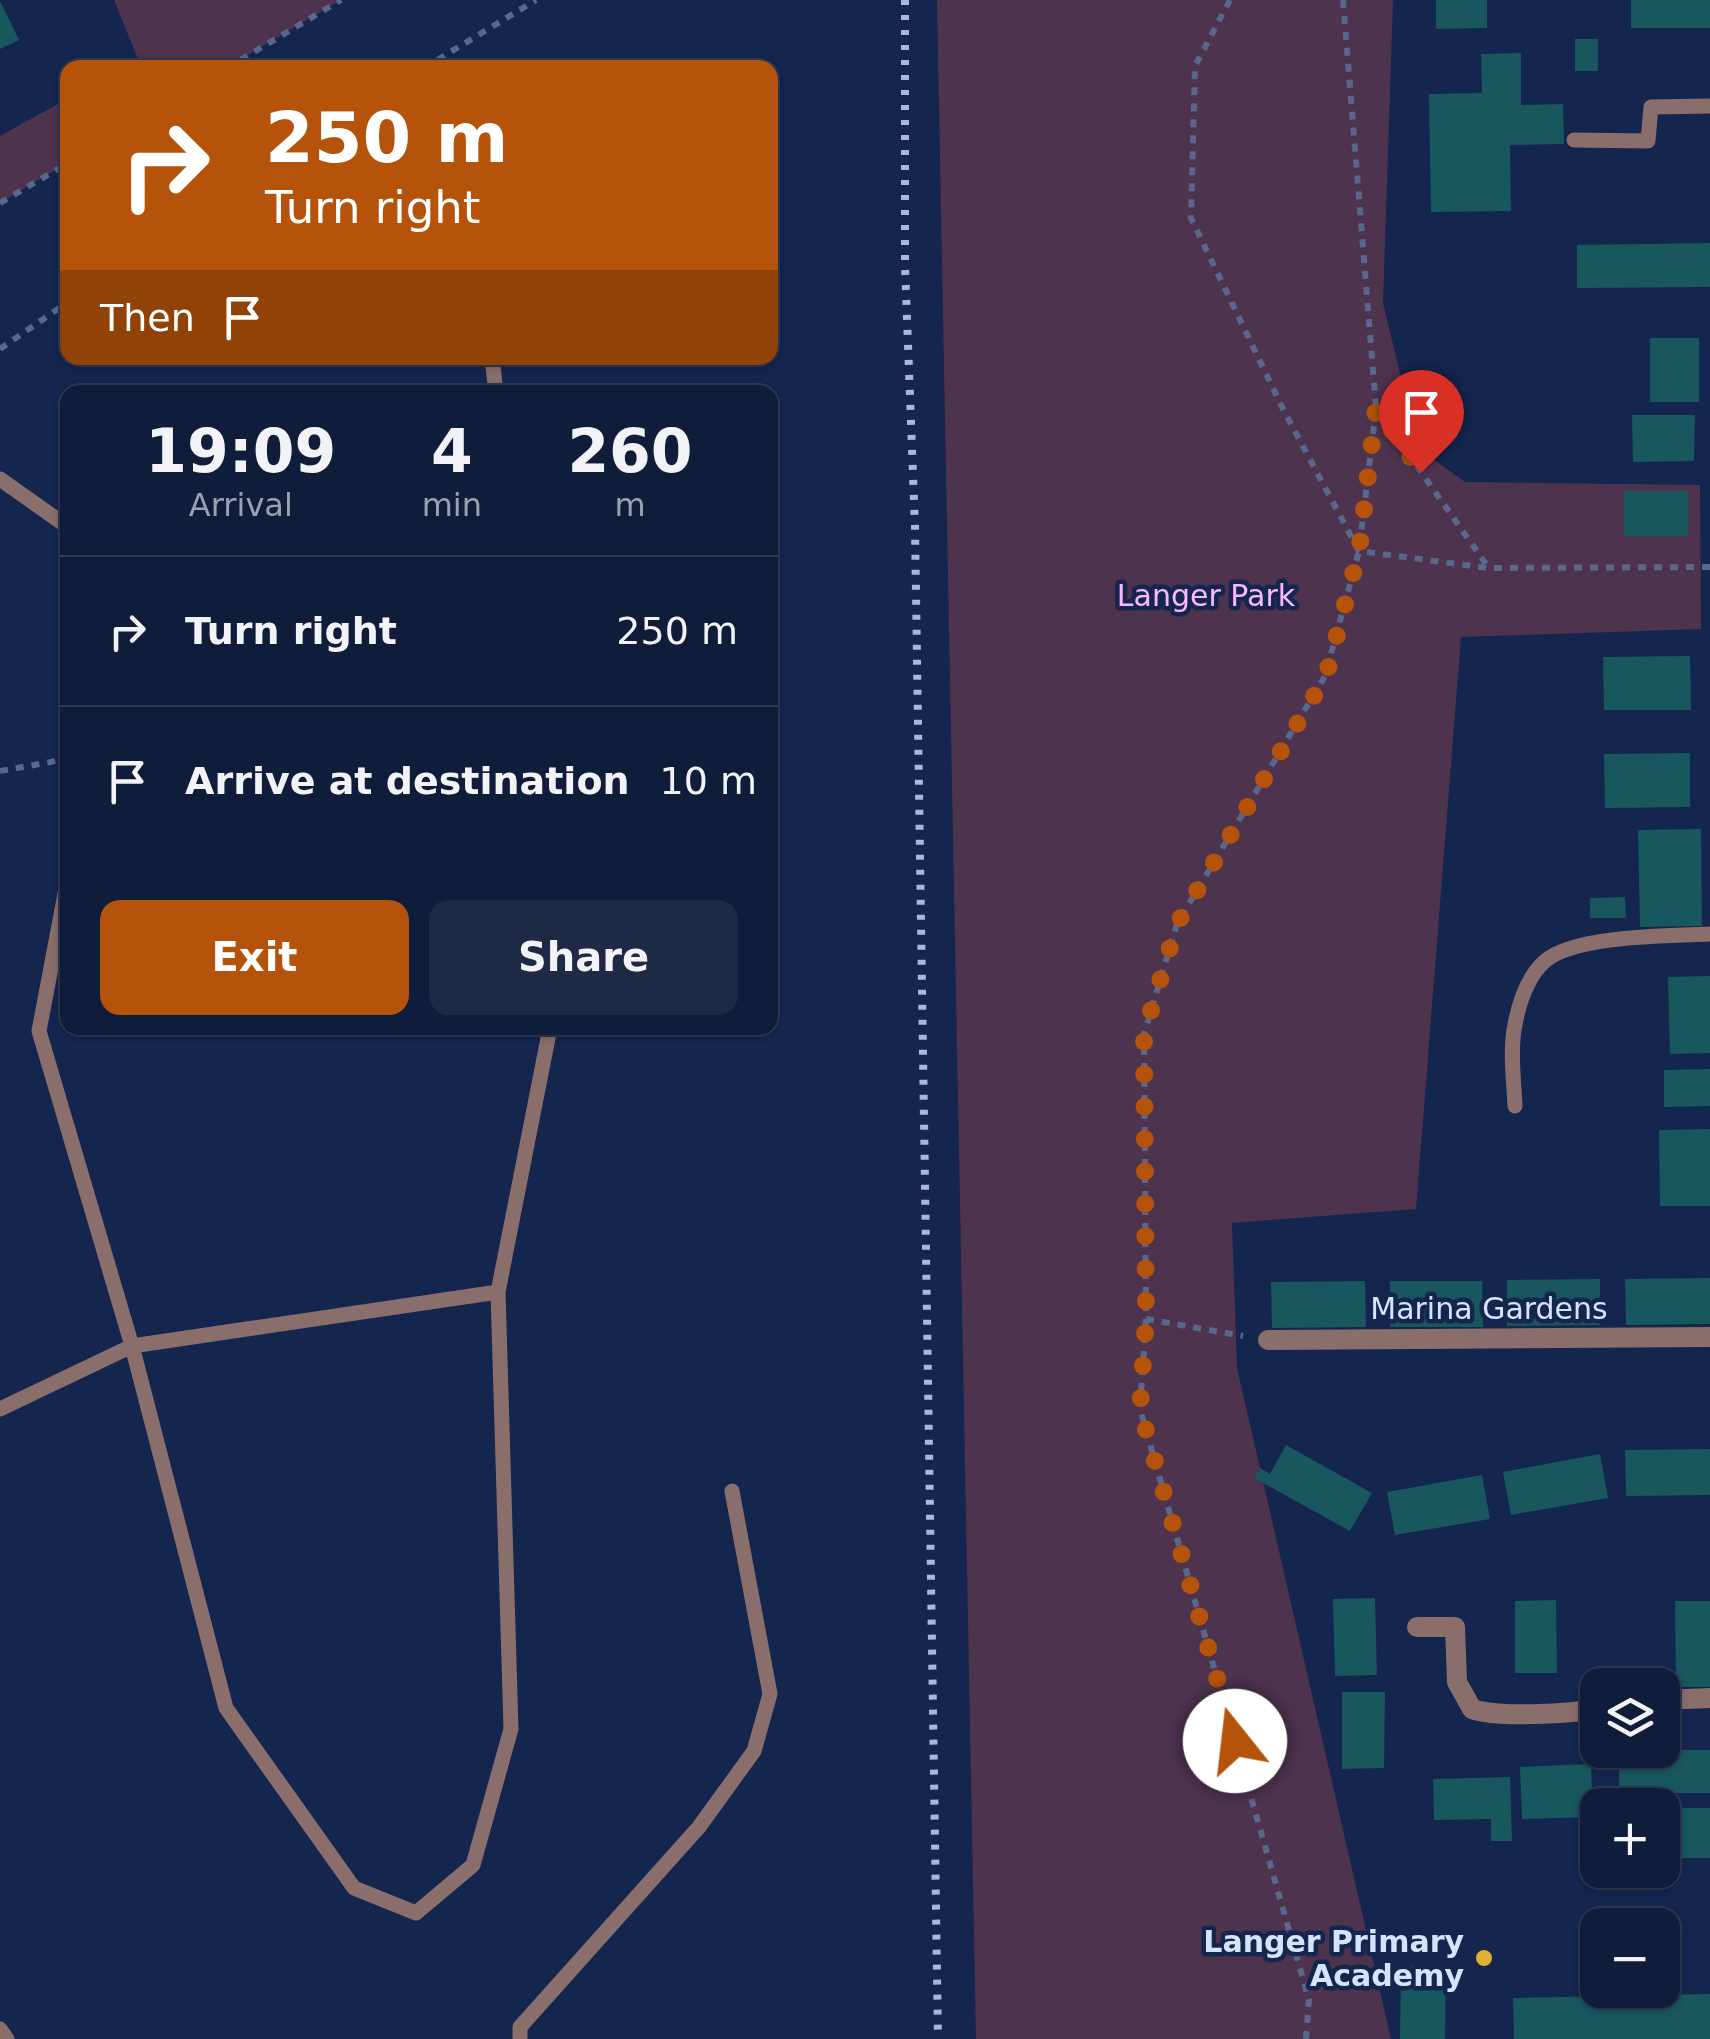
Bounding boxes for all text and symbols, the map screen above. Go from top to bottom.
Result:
text: 250 m [265,97,508,179]
icon: right [100,100,230,230]
text: Turn right [265,181,480,234]
icon: arrive [215,290,270,345]
text: Then [100,296,195,340]
pin [1379,370,1464,473]
icon: arrive [1394,385,1449,440]
text: 19:09 [145,416,336,486]
text: 4 [431,416,473,486]
text: 260 [567,416,693,486]
text: Arrival [189,486,293,524]
text: min [422,486,482,524]
text: m [614,486,646,524]
park label: Langer Park [1117,578,1296,613]
icon: right [100,604,155,659]
text: Turn right [185,609,397,653]
text: 250 m [616,609,738,653]
icon: arrive [100,754,155,809]
text: Arrive at destination [185,759,630,803]
text: 10 m [660,759,757,803]
button: Exit [100,900,409,1015]
button: Share [429,900,738,1015]
street label: Marina Gardens [1370,1291,1608,1326]
map controls [1580,1668,1680,2008]
button: layers [1580,1668,1680,1768]
position arrow [1183,1689,1287,1793]
button: + [1580,1788,1680,1888]
button: − [1580,1908,1680,2008]
place label: Langer Primary Academy [1203,1924,1464,1993]
marker: Langer Primary Academy [1473,1947,1495,1969]

